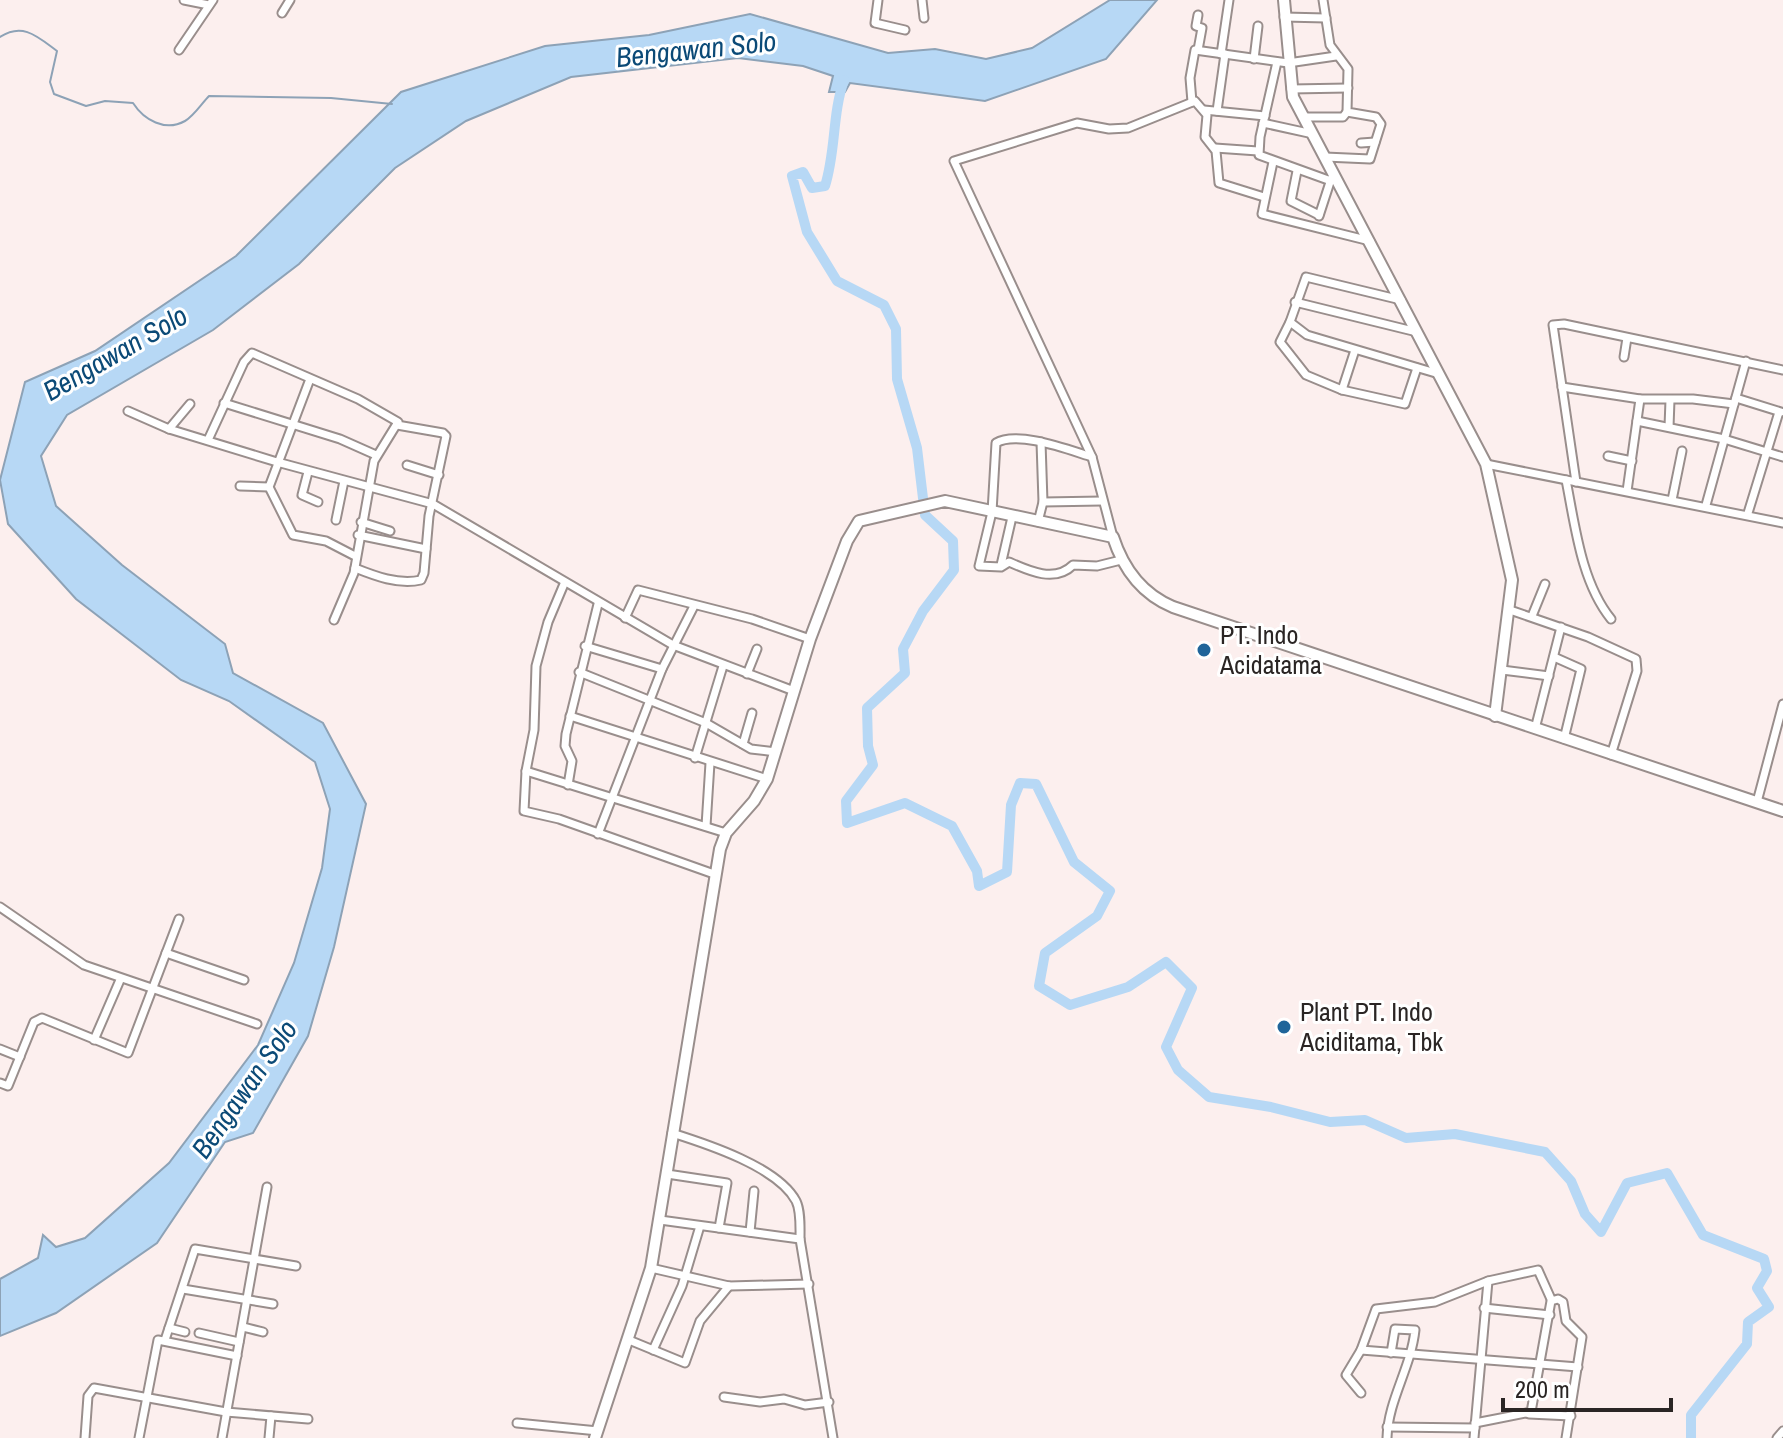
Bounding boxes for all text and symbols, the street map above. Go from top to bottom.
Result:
water label: Bengawan Solo [614,22,778,76]
water label: Bengawan Solo [36,296,194,410]
place label: PT. Indo Acidatama [1219,617,1322,682]
marker: PT. Indo Acidatama [1195,641,1213,659]
place label: Plant PT. Indo Aciditama, Tbk [1299,994,1443,1059]
water label: Bengawan Solo [182,1012,306,1166]
marker: Plant PT. Indo Aciditama, Tbk [1275,1018,1293,1036]
scale bar [1503,1362,1671,1412]
text: 200 m [1515,1373,1570,1405]

